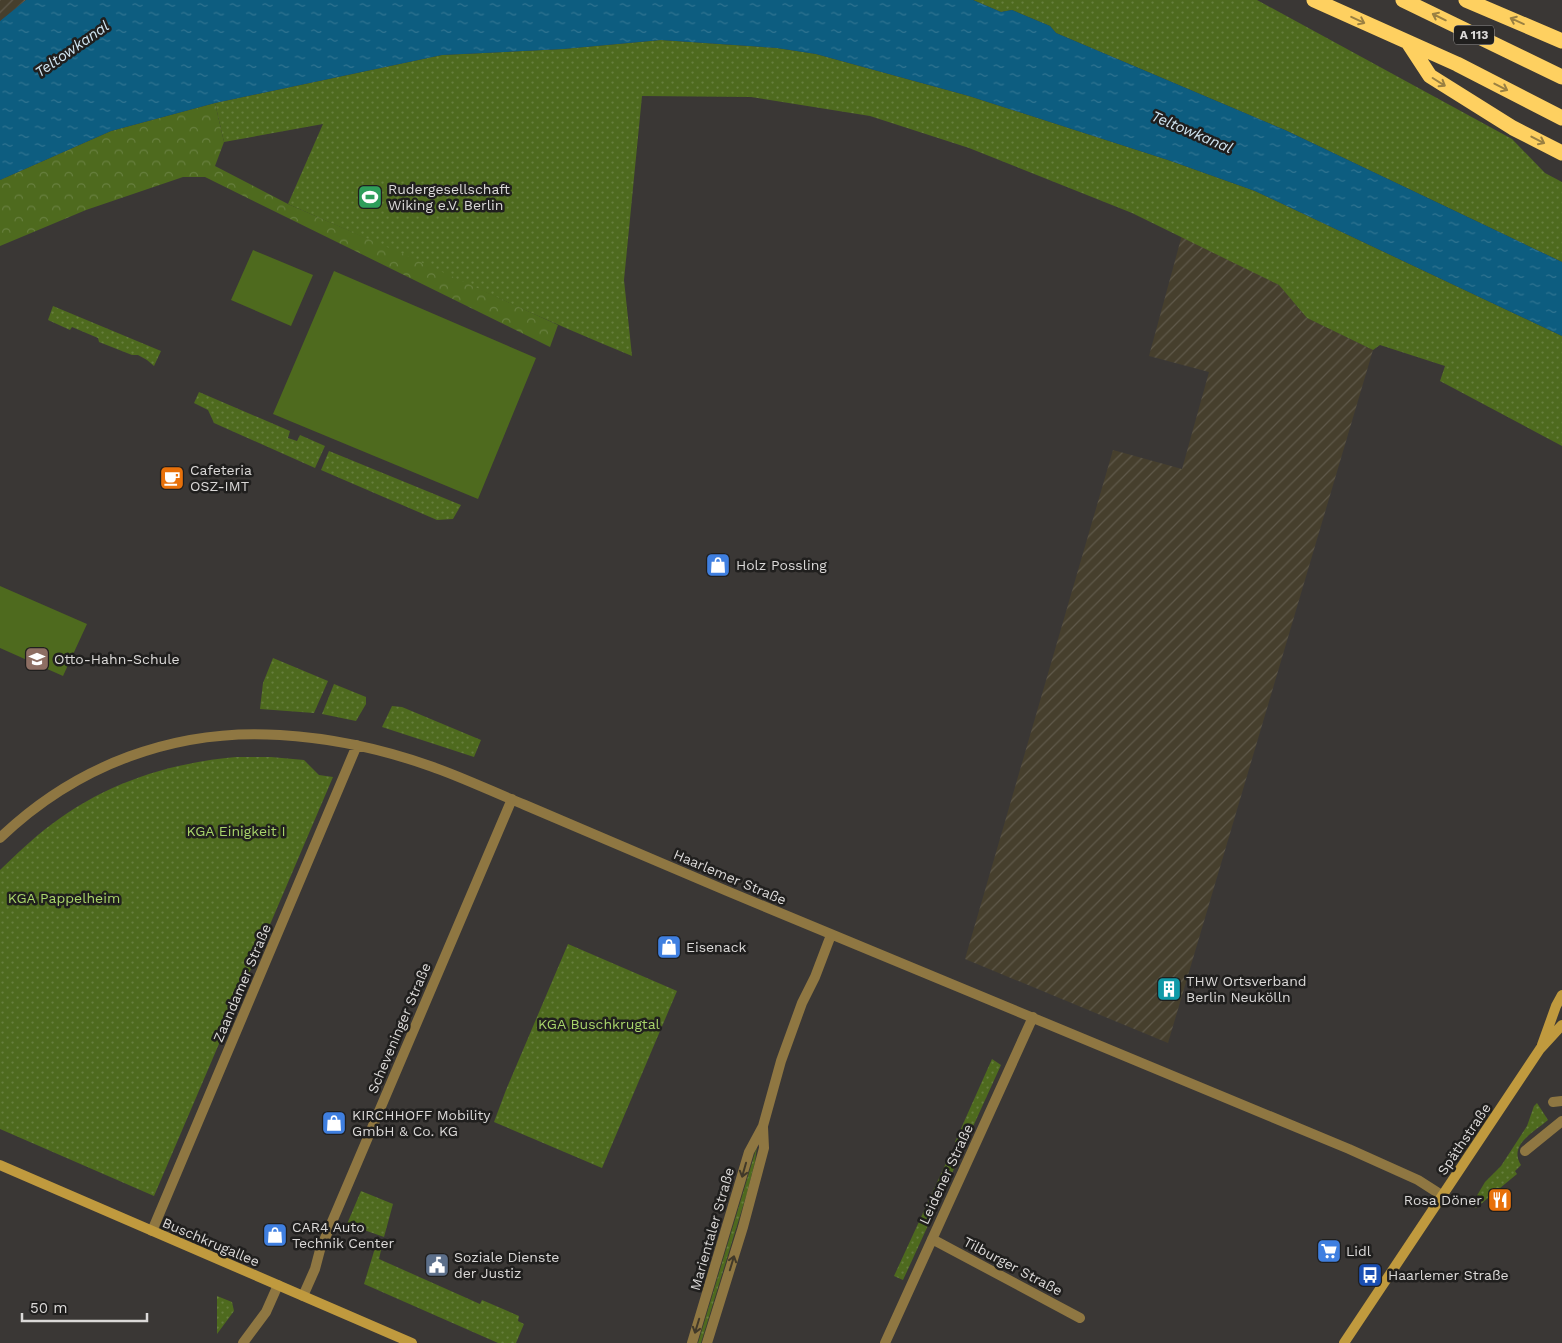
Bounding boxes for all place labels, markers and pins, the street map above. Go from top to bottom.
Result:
place label: Rudergesellschaft Wiking e.V. Berlin [388,181,510,213]
sports icon: Rudergesellschaft Wiking e.V. Berlin [357,184,383,210]
place label: Cafeteria OSZ-IMT [190,462,252,494]
cafe icon: Cafeteria OSZ-IMT [159,465,185,491]
shop icon: Holz Possling [705,552,731,578]
place label: Holz Possling [736,557,827,573]
school or university icon: Otto-Hahn-Schule [24,646,50,672]
place label: Otto-Hahn-Schule [54,651,180,667]
shop icon: Eisenack [656,934,682,960]
place label: Eisenack [686,939,747,955]
place label: THW Ortsverband Berlin Neukölln [1186,973,1307,1005]
building icon: THW Ortsverband Berlin Neukölln [1156,976,1182,1002]
place label: KIRCHHOFF Mobility GmbH & Co. KG [352,1107,491,1139]
shop icon: KIRCHHOFF Mobility GmbH & Co. KG [321,1110,347,1136]
restaurant icon: Rosa Döner [1487,1187,1513,1213]
place label: Rosa Döner [1404,1192,1482,1208]
place label: CAR4 Auto Technik Center [292,1219,394,1251]
shop icon: CAR4 Auto Technik Center [262,1222,288,1248]
supermarket icon: Lidl [1316,1238,1342,1264]
place label: Lidl [1346,1243,1372,1259]
place label: Soziale Dienste der Justiz [454,1249,559,1281]
public building icon: Soziale Dienste der Justiz [424,1252,450,1278]
bus stop icon: Haarlemer Straße [1357,1262,1383,1288]
place label: Haarlemer Straße [1388,1267,1509,1283]

